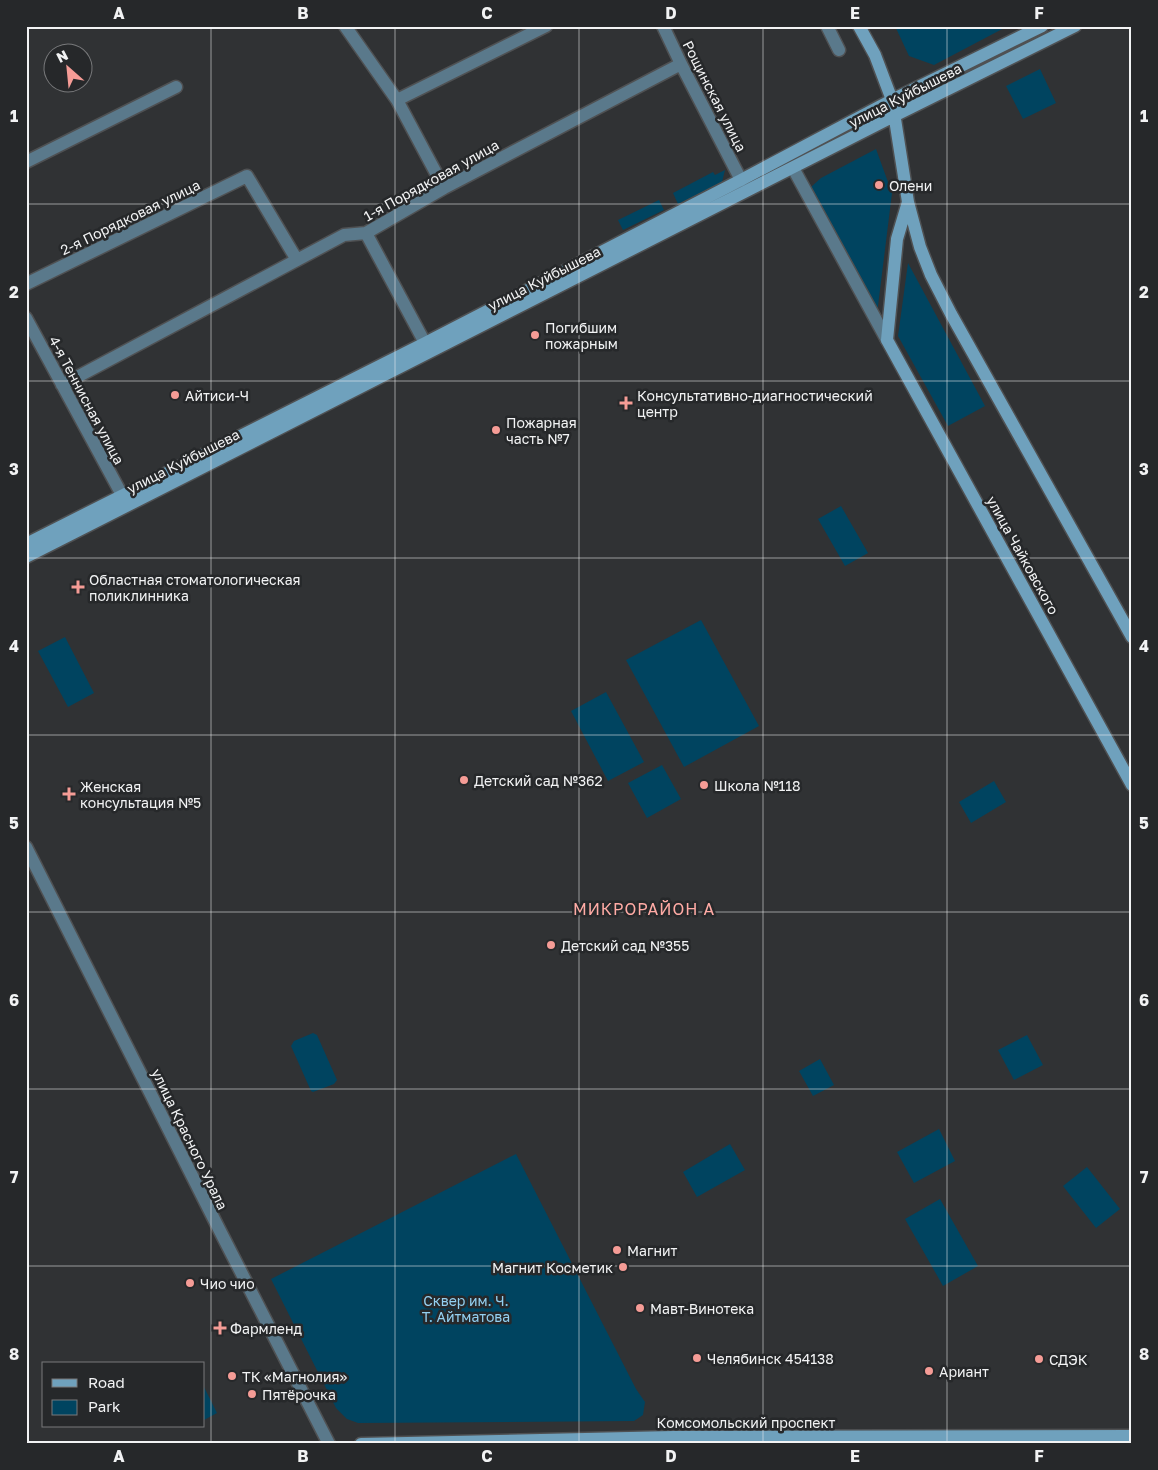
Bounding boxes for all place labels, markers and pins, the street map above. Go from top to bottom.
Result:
place label: Олени [889,177,932,194]
marker: Олени [873,179,885,191]
place label: Погибшим пожарным [545,319,618,352]
marker: Погибшим пожарным [529,329,541,341]
place label: Айтиси-Ч [185,387,249,404]
place label: Консультативно-диагностический центр [637,387,873,420]
marker: Айтиси-Ч [169,389,181,401]
marker: Консультативно-диагностический центр [619,396,633,410]
place label: Пожарная часть №7 [506,414,577,447]
marker: Пожарная часть №7 [490,424,502,436]
place label: Областная стоматологическая поликлинника [89,571,301,604]
marker: Областная стоматологическая поликлинника [71,580,85,594]
place label: Детский сад №362 [474,772,603,789]
marker: Детский сад №362 [458,774,470,786]
place label: Школа №118 [714,777,801,794]
place label: Женская консультация №5 [80,778,201,811]
marker: Школа №118 [698,779,710,791]
marker: Женская консультация №5 [62,787,76,801]
place label: Детский сад №355 [561,937,689,954]
marker: Детский сад №355 [545,939,557,951]
place label: Магнит [627,1242,677,1259]
marker: Магнит [611,1244,623,1256]
place label: Магнит Косметик [492,1259,613,1276]
marker: Магнит Косметик [617,1261,629,1273]
place label: Чио чио [200,1275,255,1292]
marker: Чио чио [184,1277,196,1289]
place label: Мавт-Винотека [650,1300,754,1317]
marker: Мавт-Винотека [634,1302,646,1314]
place label: Фармленд [230,1320,302,1337]
marker: Фармленд [214,1322,226,1334]
place label: Челябинск 454138 [707,1350,834,1367]
place label: СДЭК [1049,1351,1088,1368]
marker: Челябинск 454138 [691,1352,703,1364]
marker: СДЭК [1033,1353,1045,1365]
place label: Ариант [939,1363,989,1380]
marker: Ариант [923,1365,935,1377]
place label: ТК «Магнолия» [242,1368,348,1385]
marker: ТК «Магнолия» [226,1370,238,1382]
place label: Пятёрочка [262,1386,336,1403]
marker: Пятёрочка [246,1388,258,1400]

